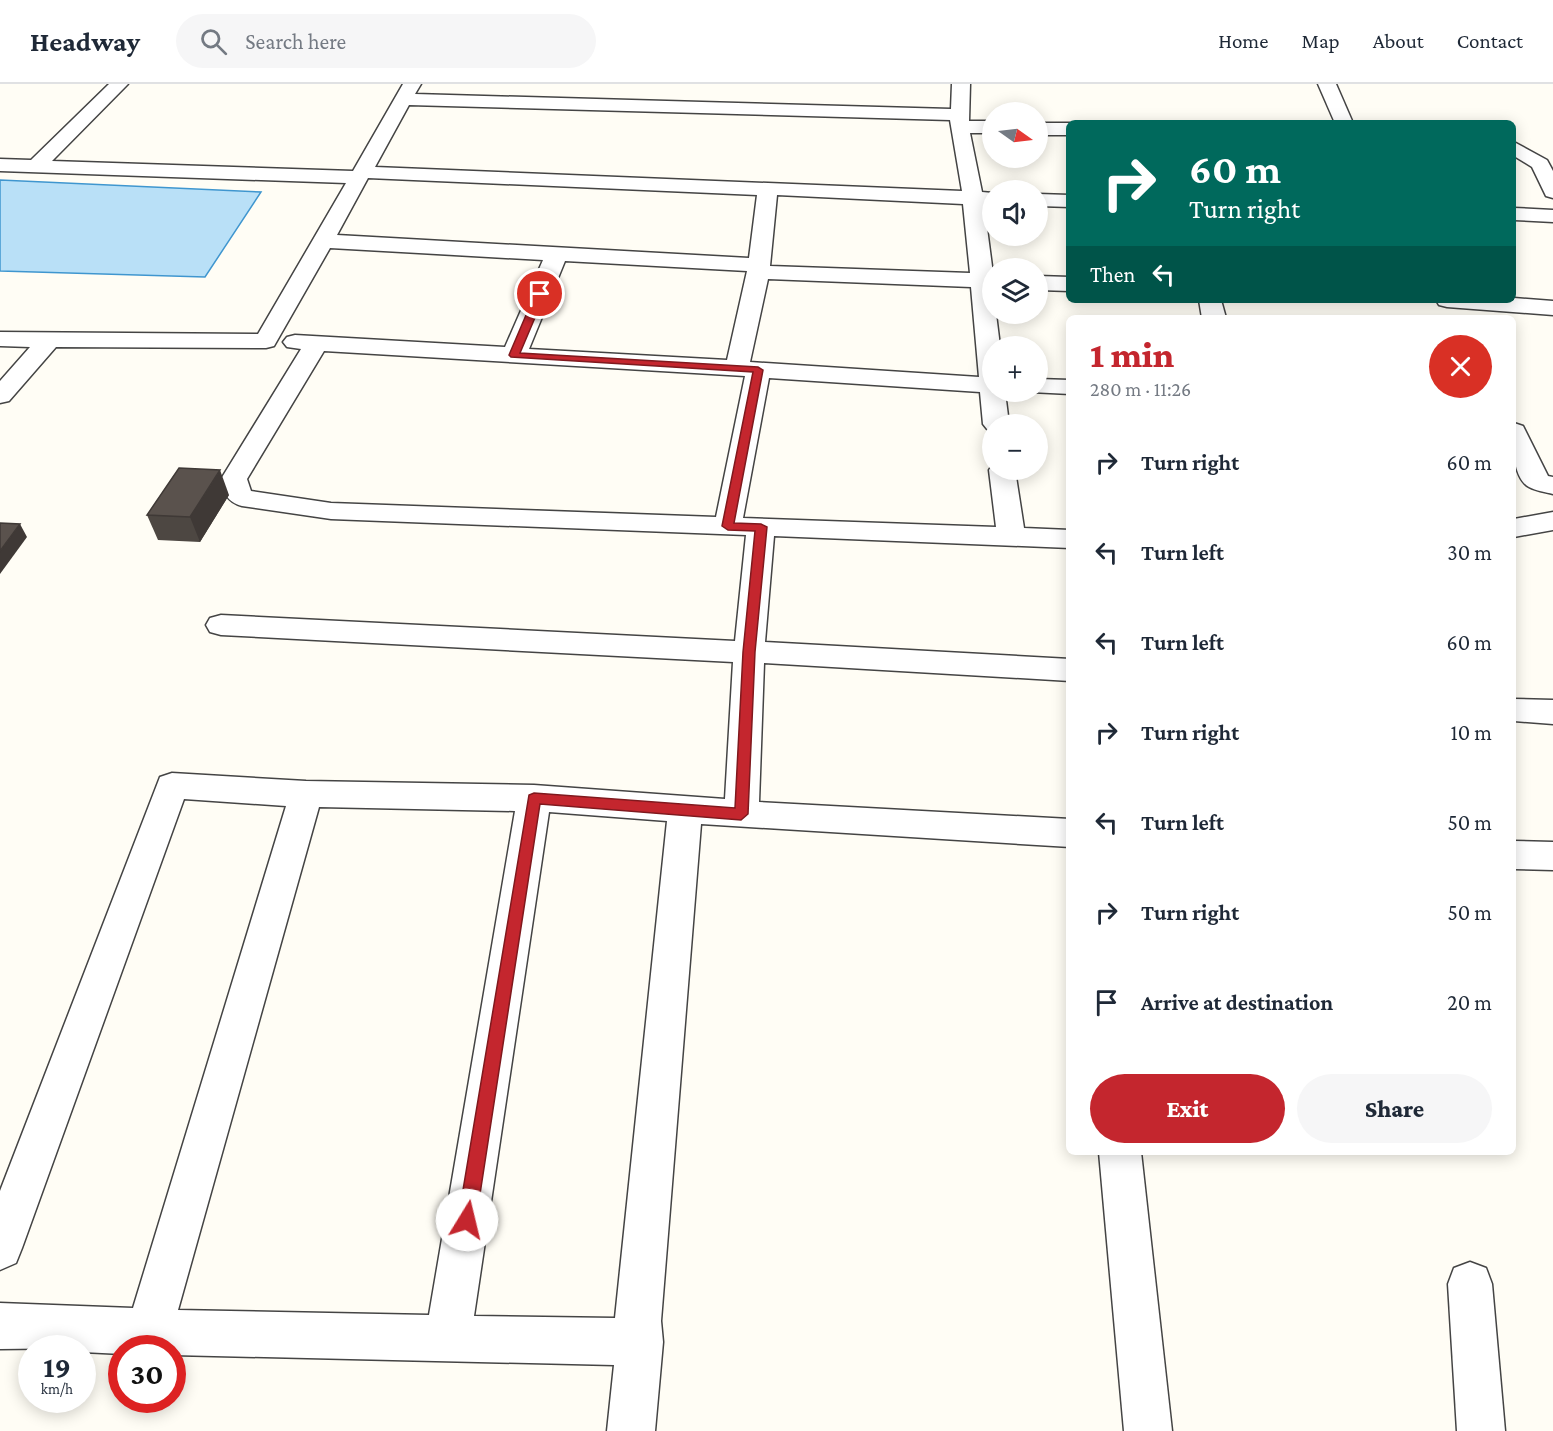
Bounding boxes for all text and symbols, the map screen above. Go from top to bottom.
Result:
search box [176,14,596,68]
icon: search [197,25,230,58]
text: Headway [30,26,140,57]
text: Search here [245,29,346,54]
text: Home [1218,29,1268,53]
text: Map [1301,29,1340,53]
text: About [1373,29,1424,53]
text: Contact [1457,29,1523,53]
north arrow [982,102,1048,168]
map controls [982,102,1048,480]
icon: right [1090,144,1168,222]
text: 60 m [1189,145,1281,192]
button: sound [982,180,1048,246]
text: Turn right [1189,194,1300,224]
button: layers [982,258,1048,324]
icon: left [1147,258,1180,291]
text: Then [1090,262,1135,287]
pin [514,268,565,319]
icon: arrive [523,277,556,310]
text: 1 min [1090,335,1174,375]
button: close [1429,335,1492,398]
button: + [982,336,1048,402]
text: 280 m · 11:26 [1090,378,1191,400]
button: − [982,414,1048,480]
icon: right [1090,446,1123,479]
text: Turn right [1141,450,1239,475]
text: 60 m [1447,450,1492,475]
icon: left [1090,536,1123,569]
text: Turn left [1141,540,1224,565]
text: 30 m [1447,540,1492,565]
icon: left [1090,626,1123,659]
text: Turn left [1141,630,1224,655]
text: 60 m [1447,630,1492,655]
icon: right [1090,716,1123,749]
text: Turn right [1141,720,1239,745]
text: 10 m [1450,720,1492,745]
icon: left [1090,806,1123,839]
text: Turn left [1141,810,1224,835]
text: 50 m [1447,810,1492,835]
icon: right [1090,896,1123,929]
text: Turn right [1141,900,1239,925]
text: 50 m [1447,900,1492,925]
icon: arrive [1090,986,1123,1019]
text: Arrive at destination [1141,990,1333,1015]
text: 20 m [1447,990,1492,1015]
button: Exit [1090,1074,1285,1143]
button: Share [1297,1074,1492,1143]
position arrow [435,1188,499,1252]
speed limit sign: 30 [108,1335,186,1413]
text: 19 [43,1350,71,1383]
text: km/h [41,1381,73,1397]

